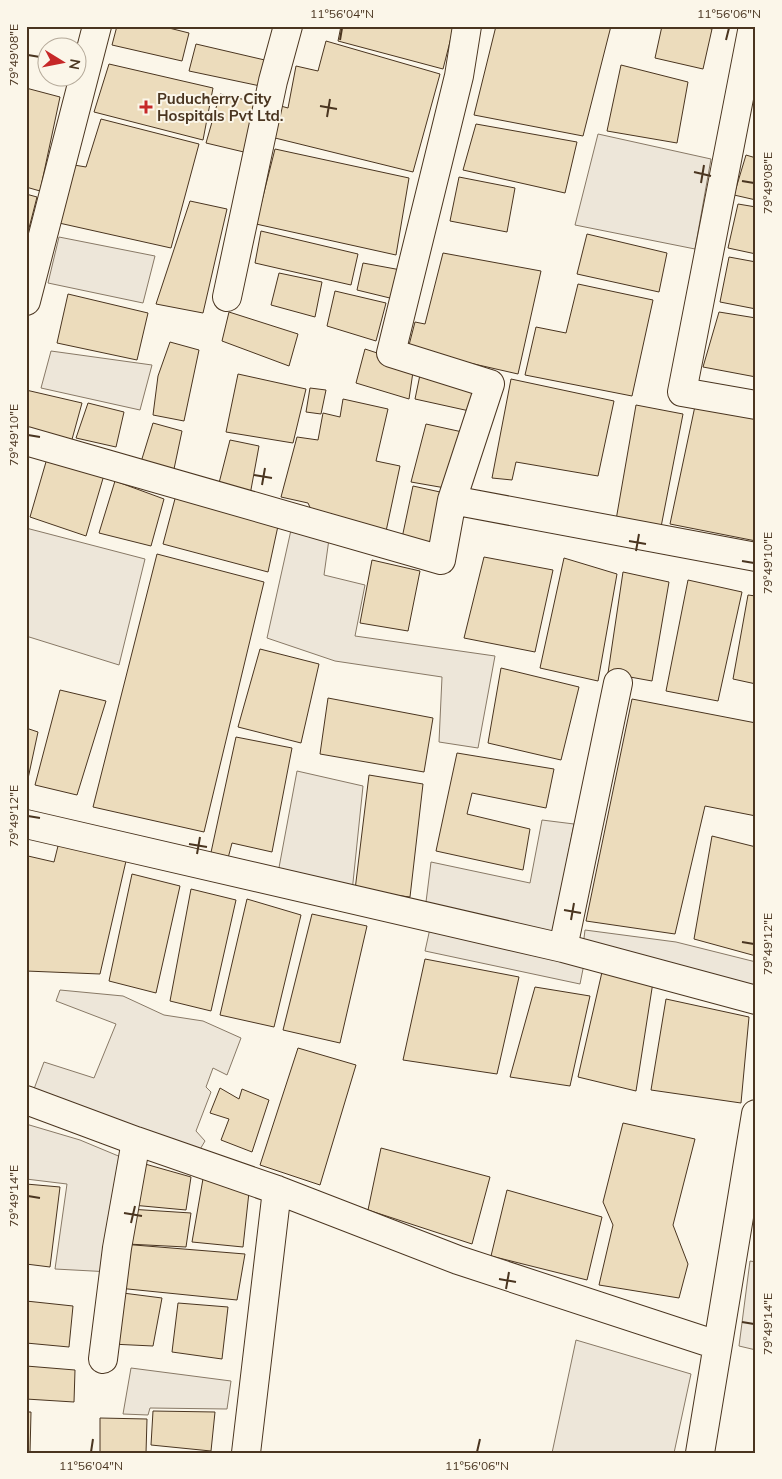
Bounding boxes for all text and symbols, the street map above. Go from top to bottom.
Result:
text: 11°56'04"N [310,6,374,21]
text: 11°56'06"N [697,6,761,21]
text: 79°49'08"E [6,24,21,86]
north arrow [38,38,88,88]
text: N [65,57,85,71]
place label: Puducherry City Hospitals Pvt Ltd. [157,89,284,125]
marker: Puducherry City Hospitals Pvt Ltd. [139,100,153,114]
text: 79°49'08"E [760,152,775,214]
text: 79°49'10"E [6,404,21,466]
text: 79°49'10"E [760,532,775,594]
text: 79°49'12"E [6,785,21,847]
text: 79°49'12"E [760,913,775,975]
text: 79°49'14"E [6,1165,21,1227]
text: 79°49'14"E [760,1293,775,1355]
text: 11°56'04"N [59,1458,123,1473]
text: 11°56'06"N [445,1458,509,1473]

